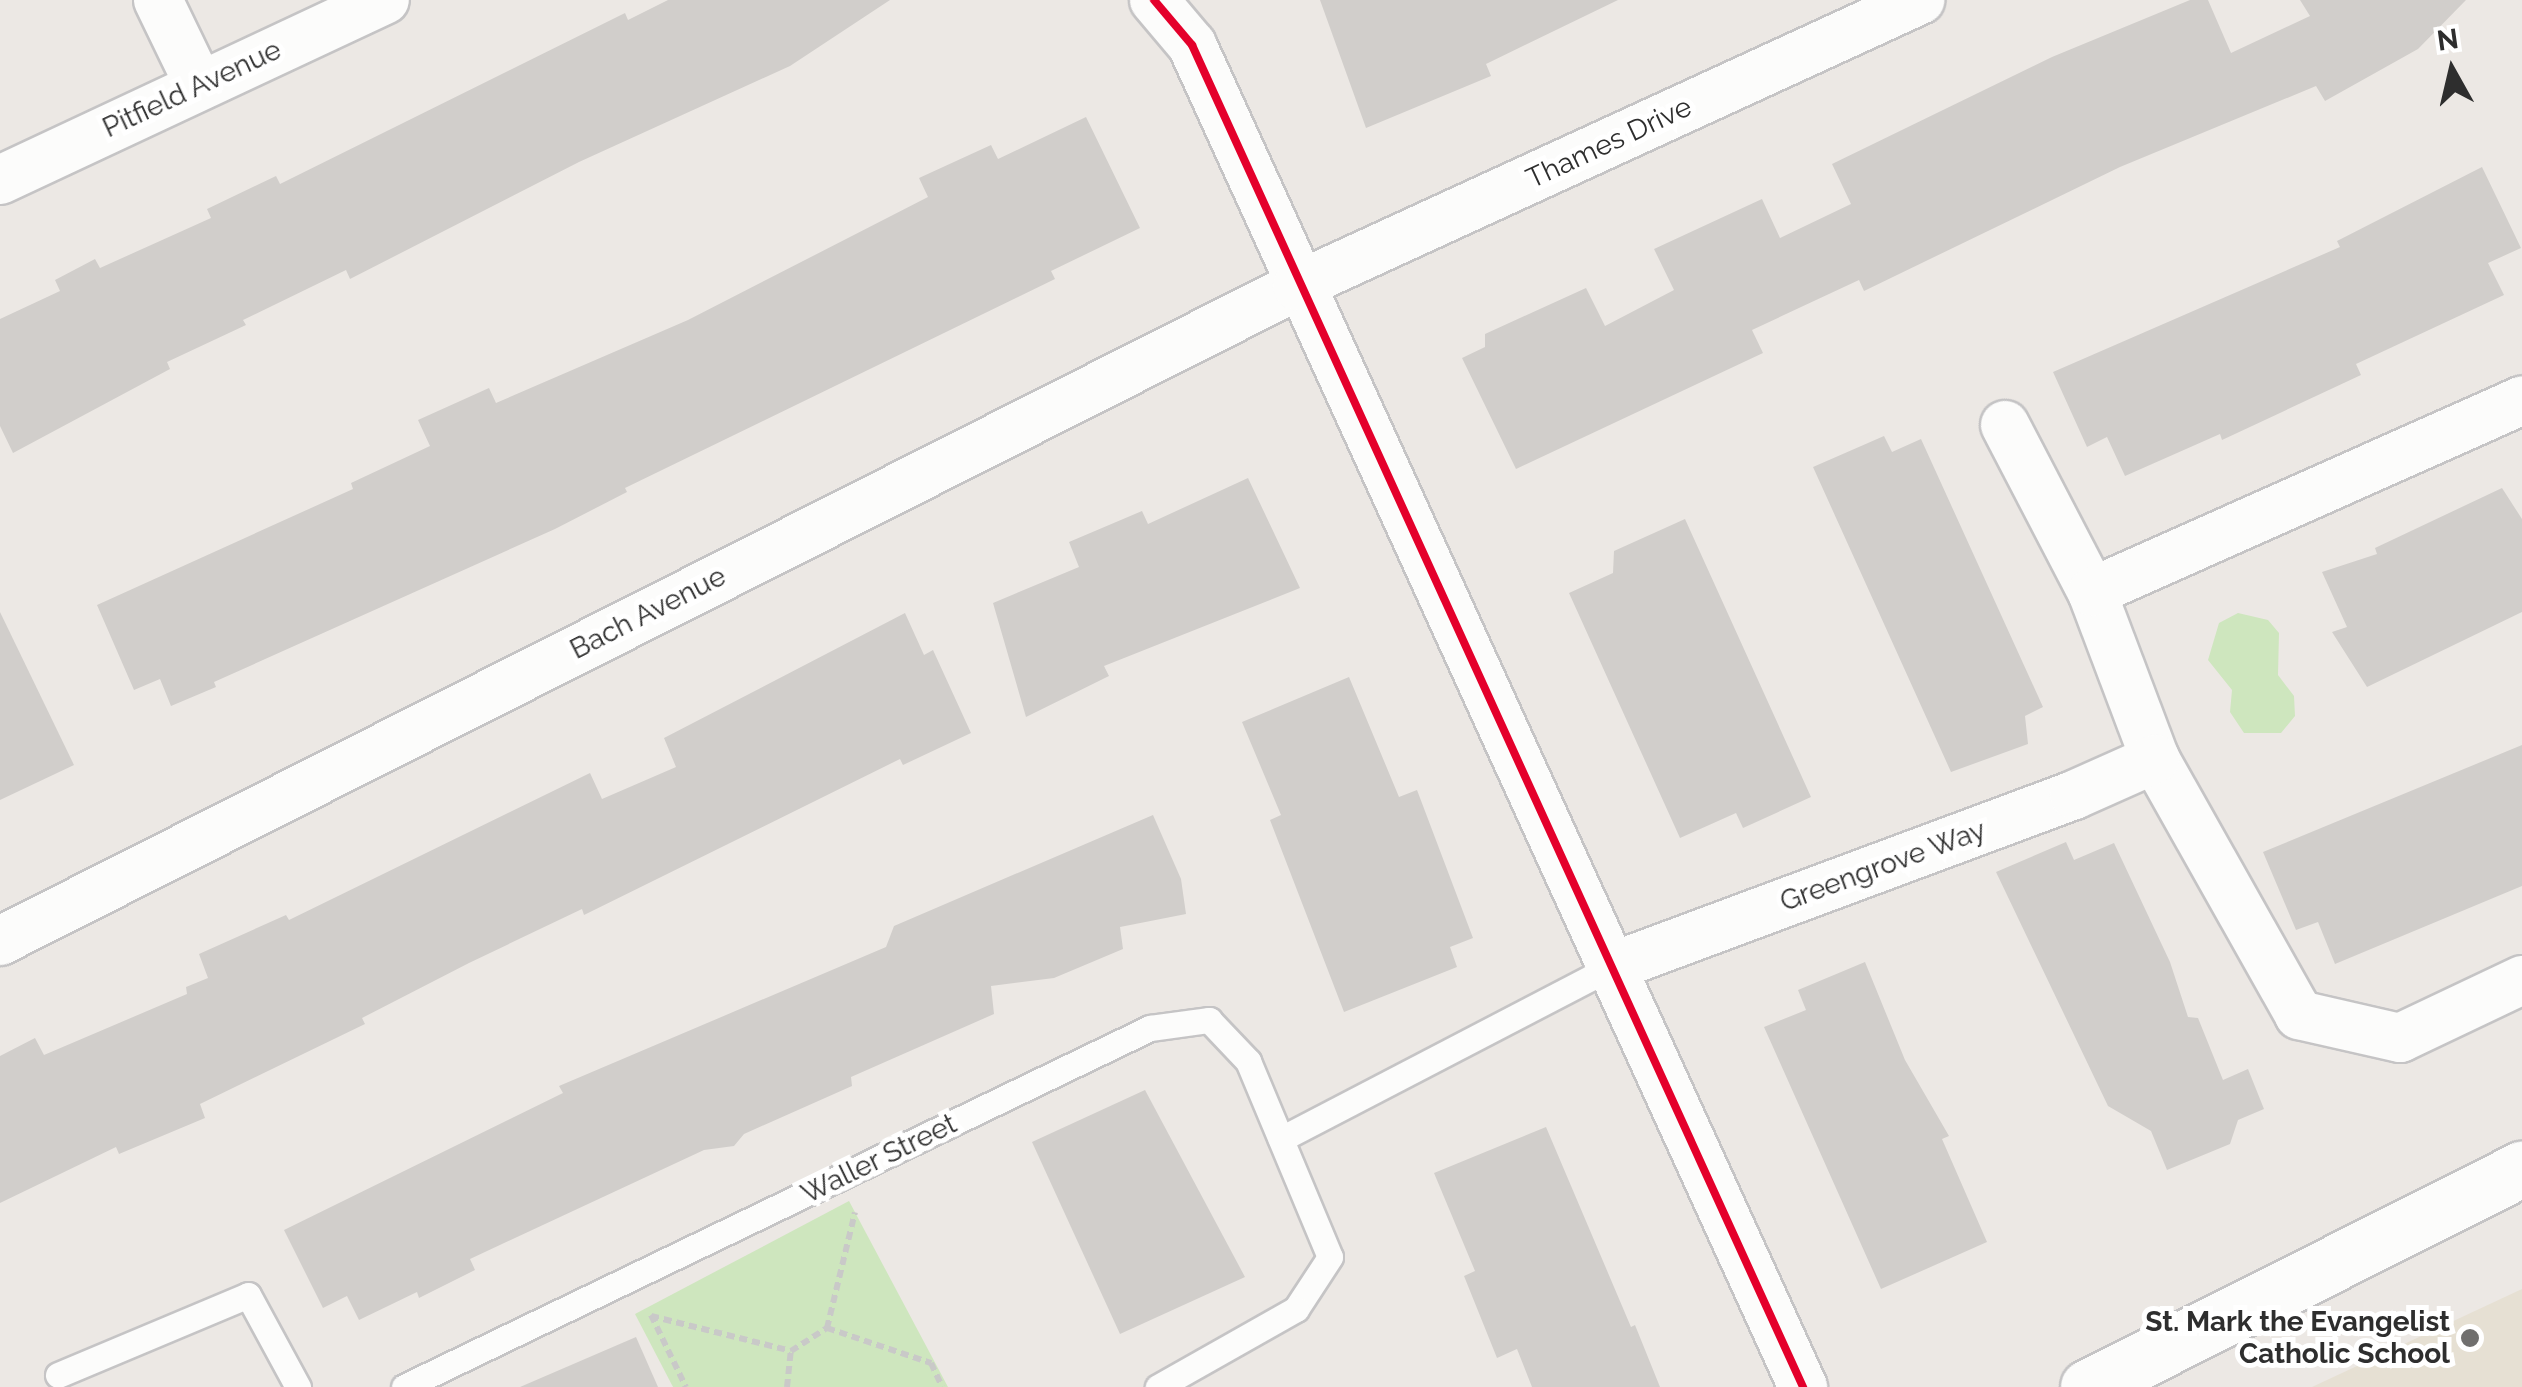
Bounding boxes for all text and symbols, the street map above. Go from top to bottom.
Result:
north arrow [2402,20,2502,120]
text: N [2435,22,2461,58]
street label: Pitfield Avenue [97,33,287,145]
street label: Thames Drive [1521,90,1697,196]
street label: Bach Avenue [564,559,732,667]
street label: Greengrove Way [1775,813,1991,919]
street label: Waller Street [796,1107,962,1211]
place label: St. Mark the Evangelist Catholic School [2145,1305,2450,1371]
marker: St. Mark the Evangelist Catholic School [2459,1327,2481,1349]

